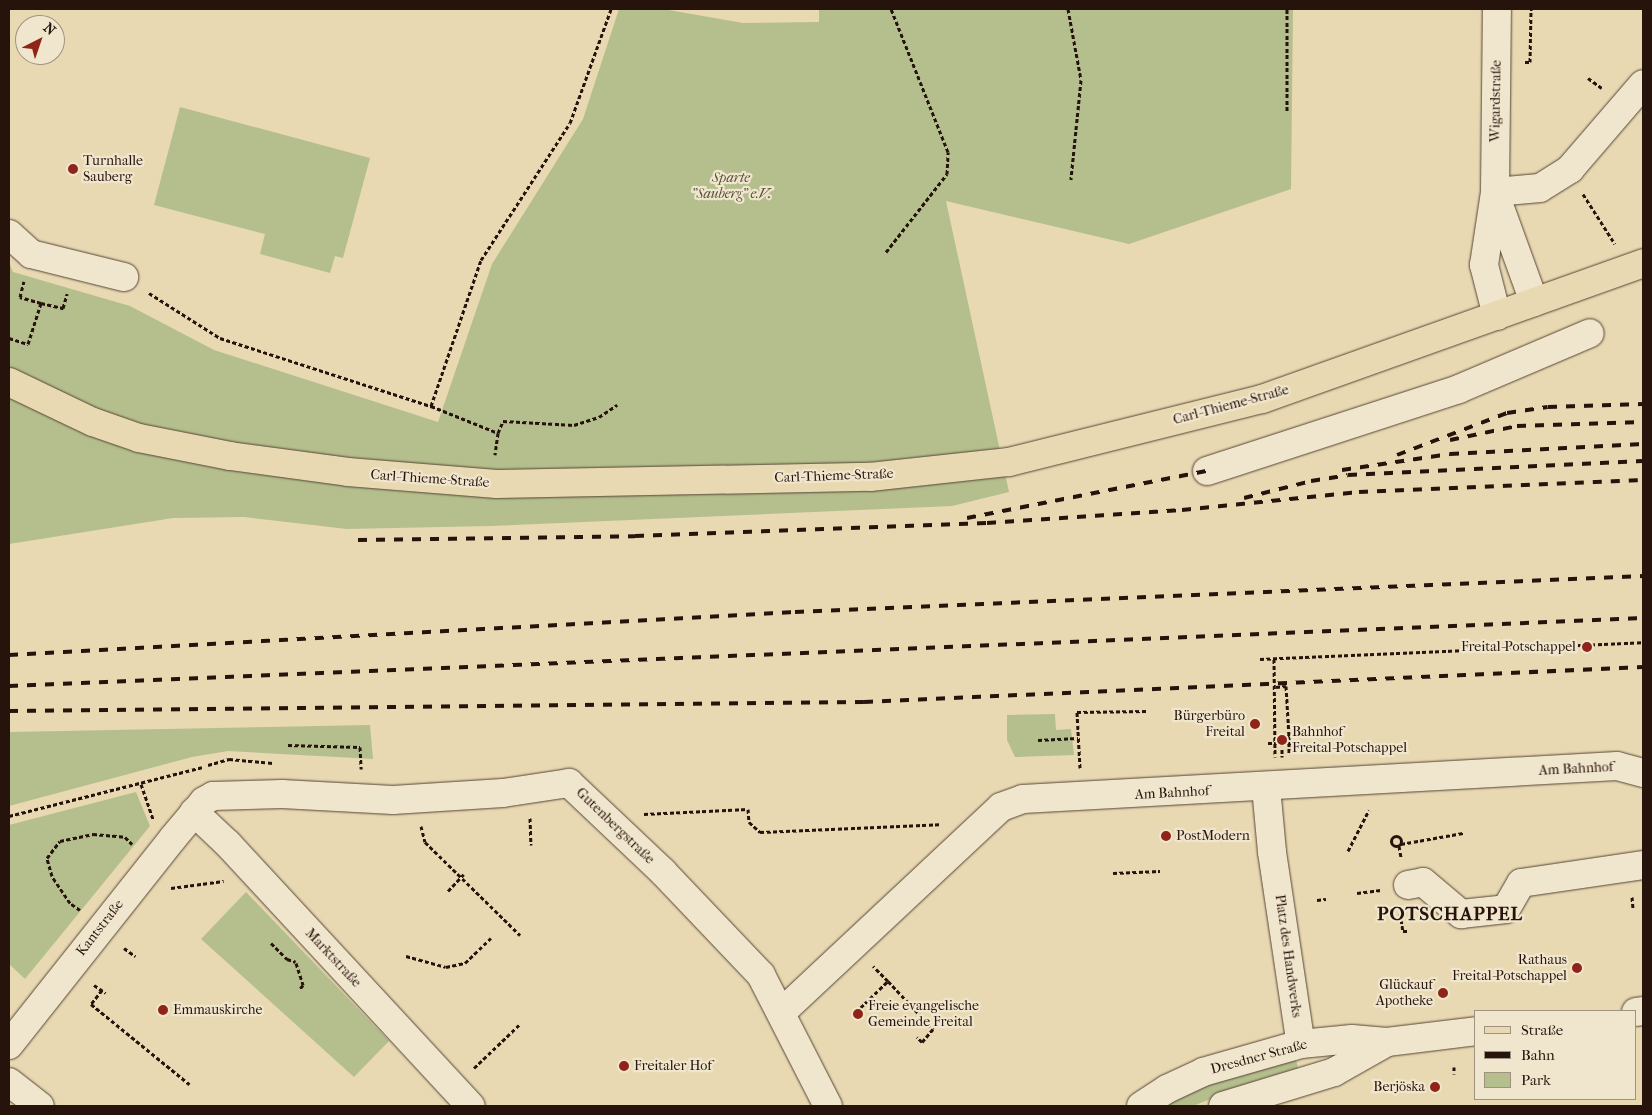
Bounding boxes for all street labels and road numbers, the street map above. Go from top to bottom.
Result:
street label: Wigardstraße [1487,60,1505,142]
street label: Carl-Thieme-Straße [1171,381,1291,429]
street label: Carl-Thieme-Straße [370,466,490,492]
street label: Carl-Thieme-Straße [774,466,894,486]
street label: Am Bahnhof [1538,759,1614,779]
street label: Am Bahnhof [1134,783,1210,803]
street label: Gutenbergstraße [572,784,658,868]
street label: Platz des Handwerks [1271,893,1305,1019]
street label: Kantstraße [73,896,127,960]
street label: Marktstraße [301,925,365,991]
street label: Dresdner Straße [1209,1036,1309,1078]

